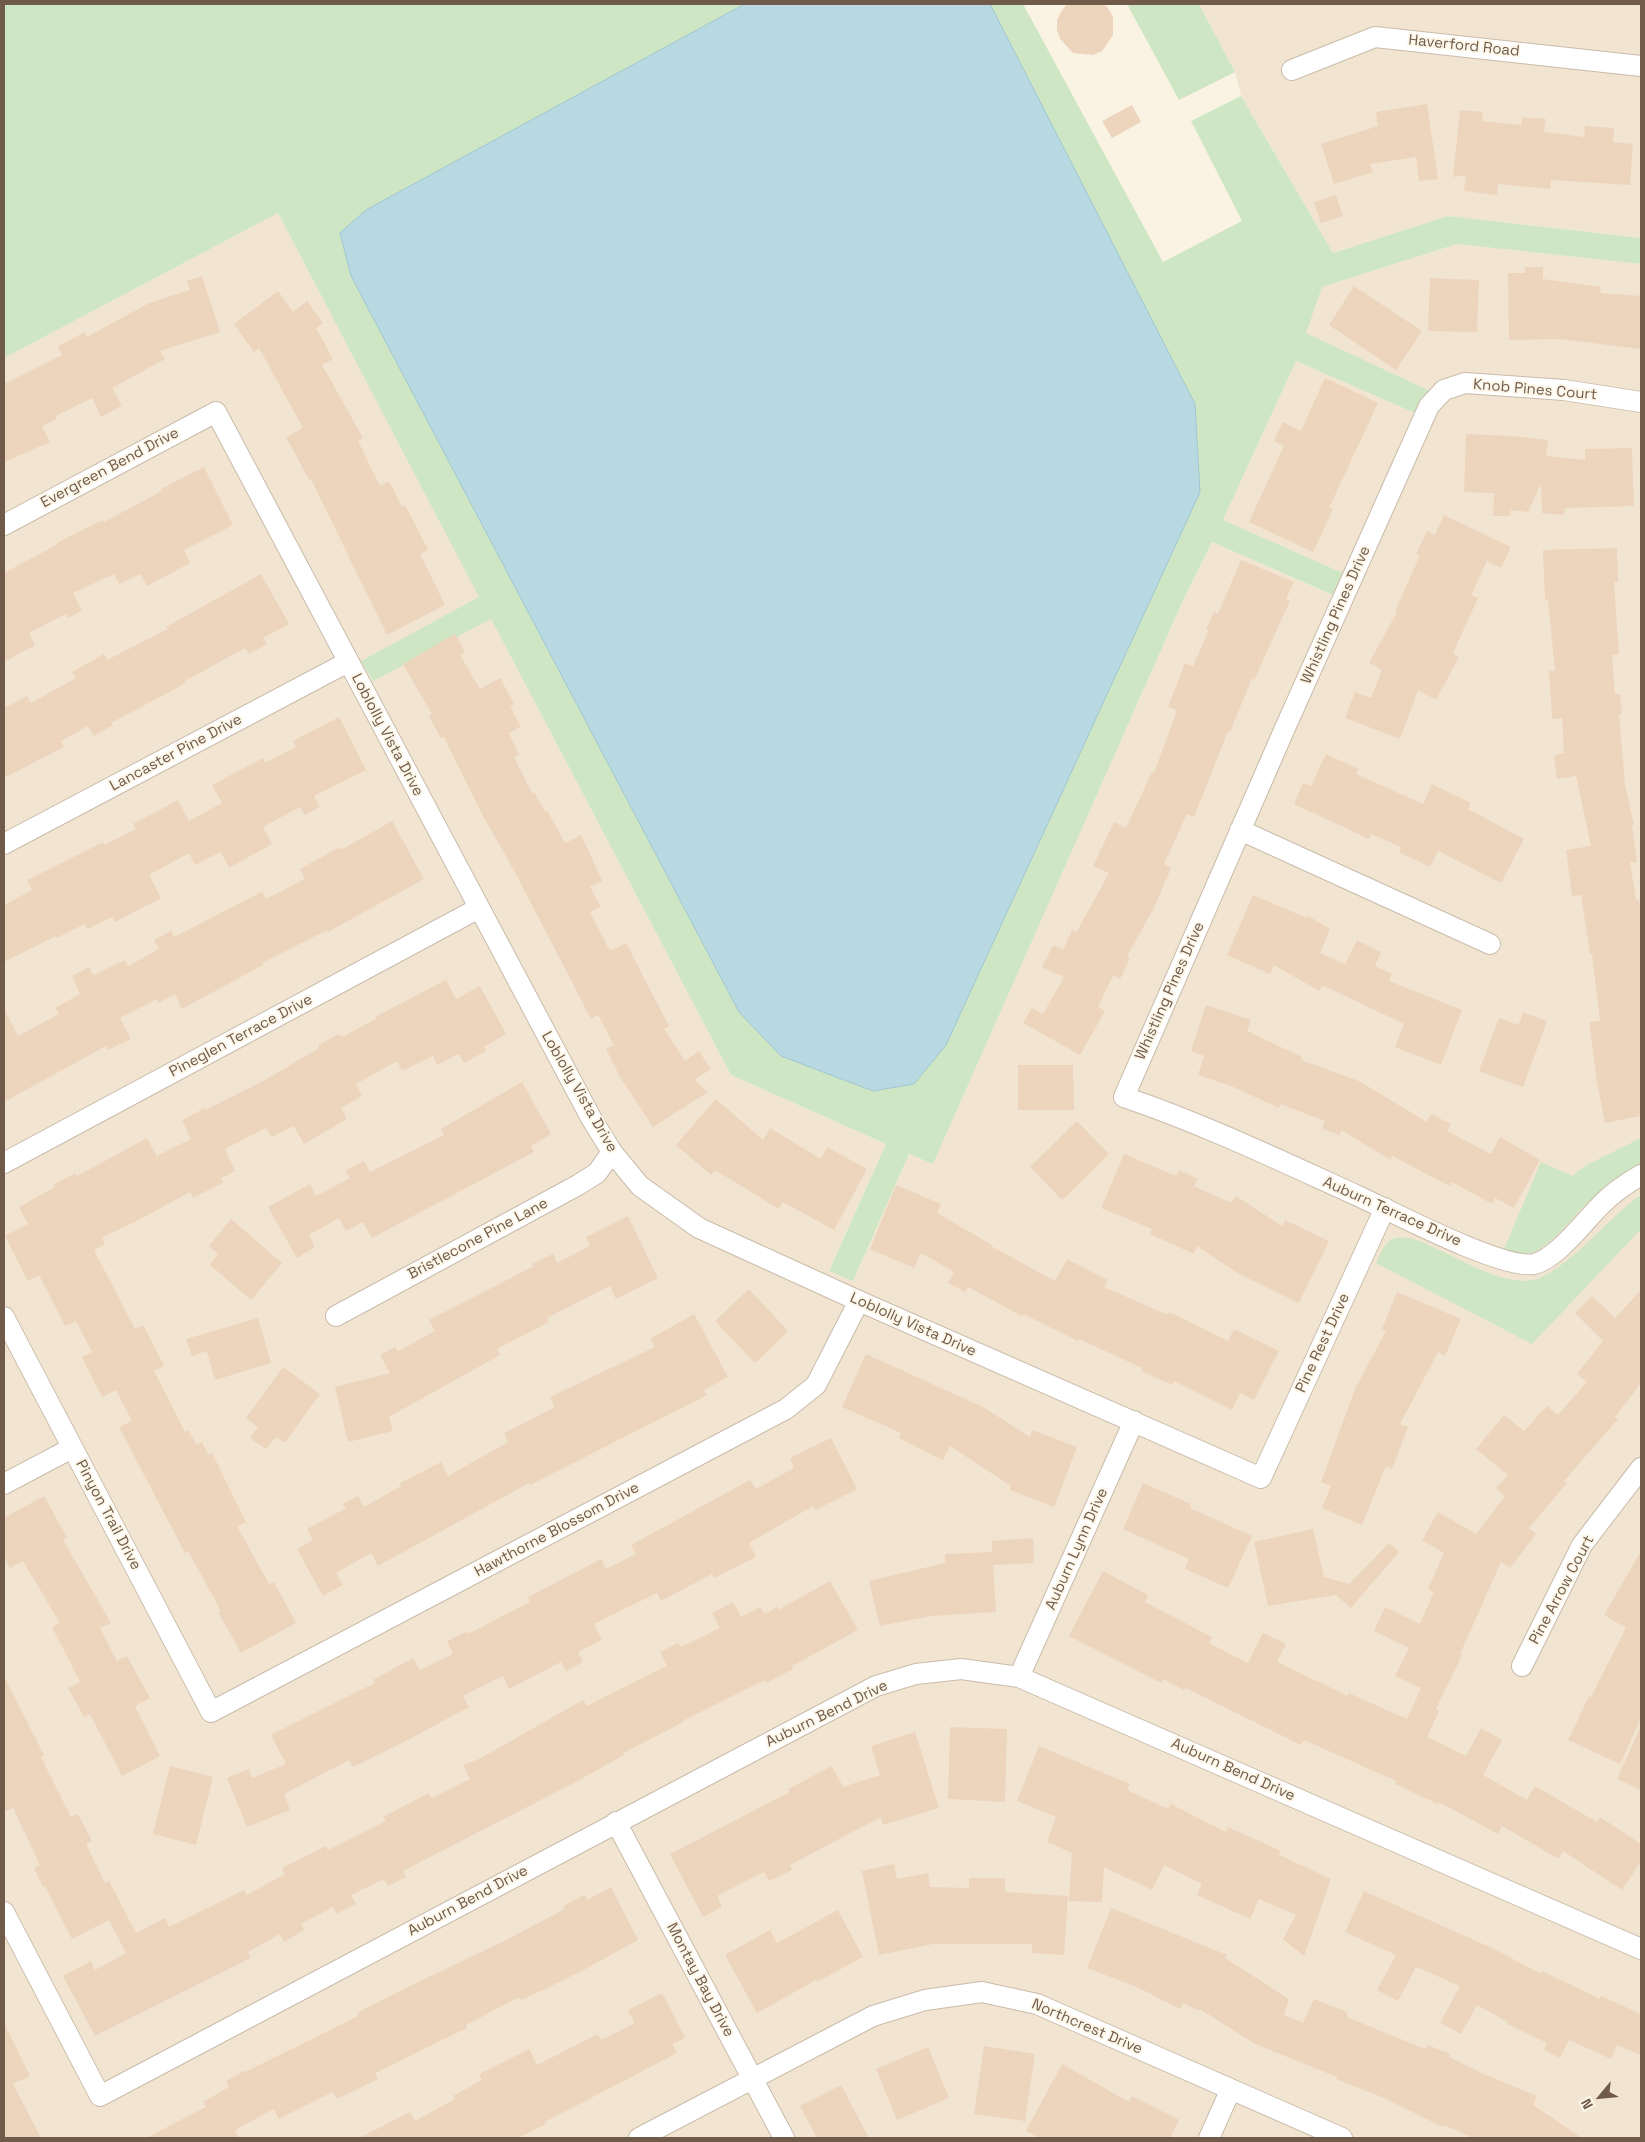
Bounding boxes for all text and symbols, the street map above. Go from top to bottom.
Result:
street label: Haverford Road [1408,31,1520,61]
street label: Knob Pines Court [1472,376,1598,404]
street label: Evergreen Bend Drive [38,424,182,512]
street label: Whistling Pines Drive [1297,543,1375,687]
street label: Loblolly Vista Drive [347,671,427,799]
street label: Lancaster Pine Drive [107,711,245,795]
street label: Whistling Pines Drive [1131,919,1209,1063]
street label: Pineglen Terrace Drive [166,991,316,1081]
street label: Loblolly Vista Drive [537,1028,621,1156]
street label: Auburn Terrace Drive [1320,1173,1464,1251]
street label: Bristlecone Pine Lane [405,1194,551,1284]
street label: Loblolly Vista Drive [847,1289,979,1361]
street label: Pine Rest Drive [1292,1291,1354,1395]
street label: Pinyon Trail Drive [71,1457,145,1573]
street label: Hawthorne Blossom Drive [472,1479,642,1581]
street label: Auburn Lynn Drive [1042,1485,1112,1613]
street label: Pine Arrow Court [1526,1532,1598,1648]
street label: Auburn Bend Drive [763,1677,891,1751]
street label: Auburn Bend Drive [1168,1735,1298,1805]
street label: Auburn Bend Drive [405,1862,531,1940]
street label: Montay Bay Drive [662,1920,738,2040]
street label: Northcrest Drive [1029,1996,1145,2058]
north arrow [1575,2072,1625,2122]
text: N [1577,2096,1597,2112]

